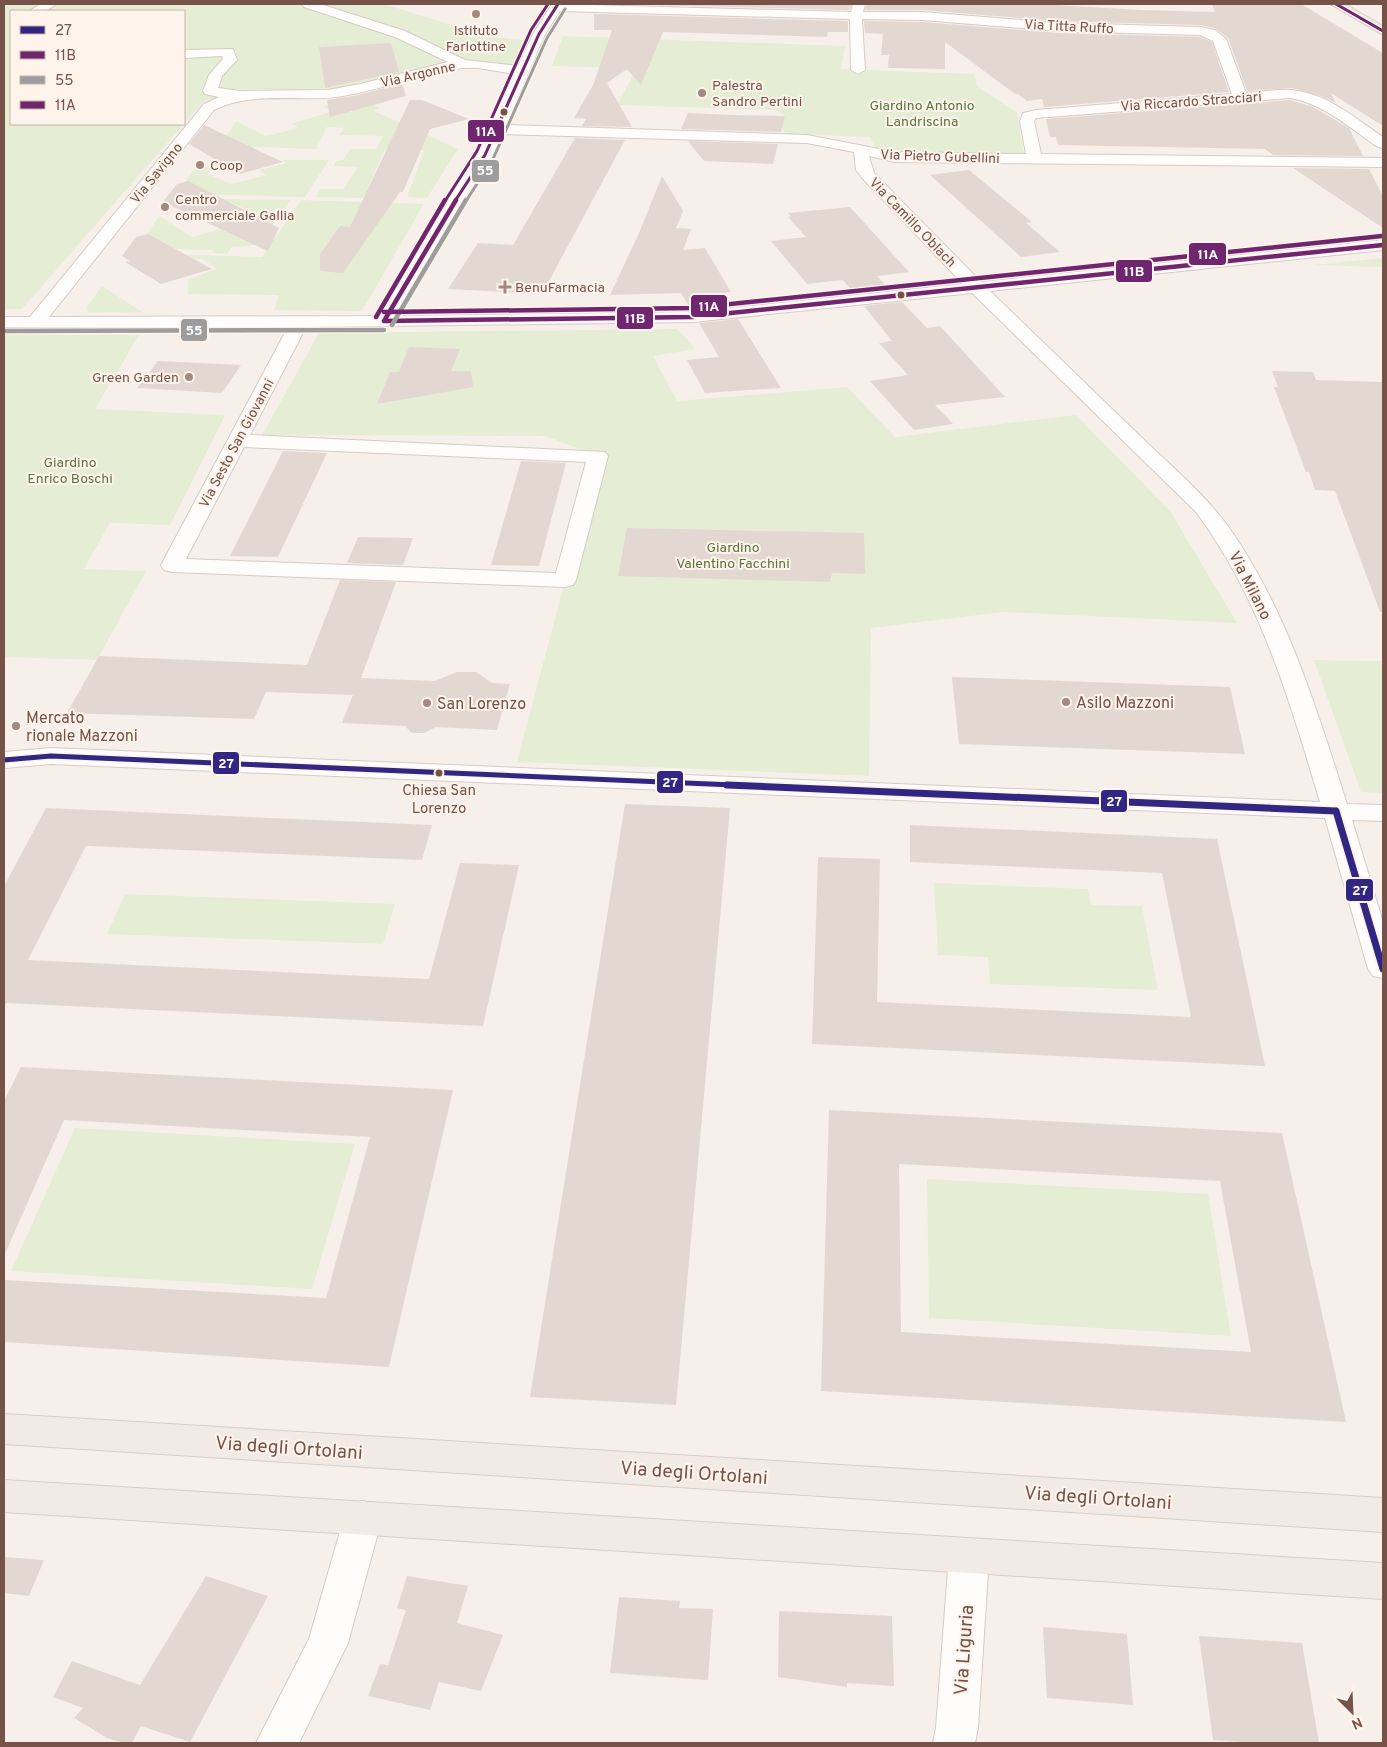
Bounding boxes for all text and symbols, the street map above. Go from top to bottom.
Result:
marker: Istituto Farlottine [470,8,482,20]
legend [10,10,185,125]
street label: Via Titta Ruffo [1024,17,1114,38]
text: 27 [55,22,72,41]
place label: Istituto Farlottine [446,23,506,56]
text: 11B [55,47,76,66]
street label: Via Argonne [379,59,458,92]
text: 55 [55,72,74,91]
place label: Palestra Sandro Pertini [712,78,802,111]
marker: Palestra Sandro Pertini [696,87,708,99]
street label: Via Riccardo Stracciari [1120,89,1262,116]
text: 11A [55,97,76,116]
park label: Giardino Antonio Landriscina [869,98,975,131]
unlabelled marker [499,107,509,117]
line badge: 11A [467,119,505,143]
text: 11A [476,124,496,141]
street label: Via Savigno [127,140,187,208]
street label: Via Pietro Gubellini [880,147,1000,168]
place label: Coop [210,158,243,175]
marker: Coop [194,159,206,171]
line badge: 55 [471,159,500,183]
text: 55 [476,163,494,180]
street label: Via Camillo Oblach [865,175,959,271]
place label: Centro commerciale Gallia [175,192,294,225]
marker: Centro commerciale Gallia [159,201,171,213]
line badge: 11A [1188,242,1227,266]
text: 11A [1198,247,1218,264]
line badge: 11B [1115,259,1153,283]
text: 11B [1124,264,1144,281]
place label: BenuFarmacia [515,280,605,297]
marker: BenuFarmacia [499,281,511,293]
unlabelled marker [896,290,906,300]
line badge: 11A [690,294,728,318]
text: 11A [699,299,719,316]
line badge: 11B [616,306,654,330]
text: 11B [625,311,645,328]
line badge: 55 [180,318,208,342]
text: 55 [185,323,203,340]
place label: Green Garden [92,370,179,387]
marker: Green Garden [183,371,195,383]
street label: Via Sesto San Giovanni [196,376,279,511]
park label: Giardino Enrico Boschi [27,455,113,488]
park label: Giardino Valentino Facchini [676,540,790,573]
street label: Via Milano [1223,548,1275,624]
place label: Asilo Mazzoni [1076,694,1174,714]
place label: San Lorenzo [437,695,526,715]
marker: Asilo Mazzoni [1060,696,1072,708]
marker: San Lorenzo [421,697,433,709]
place label: Mercato rionale Mazzoni [26,709,138,747]
marker: Mercato rionale Mazzoni [10,720,22,732]
line badge: 27 [212,751,240,775]
text: 27 [218,756,234,773]
marker: Chiesa San Lorenzo [434,768,444,778]
line badge: 27 [656,770,684,794]
text: 27 [662,775,678,792]
place label: Chiesa San Lorenzo [402,782,476,819]
line badge: 27 [1100,789,1128,813]
text: 27 [1106,794,1122,811]
line badge: 27 [1345,878,1374,902]
text: 27 [1352,883,1368,900]
street label: Via degli Ortolani [214,1432,363,1466]
street label: Via degli Ortolani [619,1457,768,1491]
street label: Via degli Ortolani [1023,1482,1172,1516]
street label: Via Liguria [950,1604,980,1696]
north arrow [1327,1687,1377,1737]
text: N [1349,1713,1365,1732]

